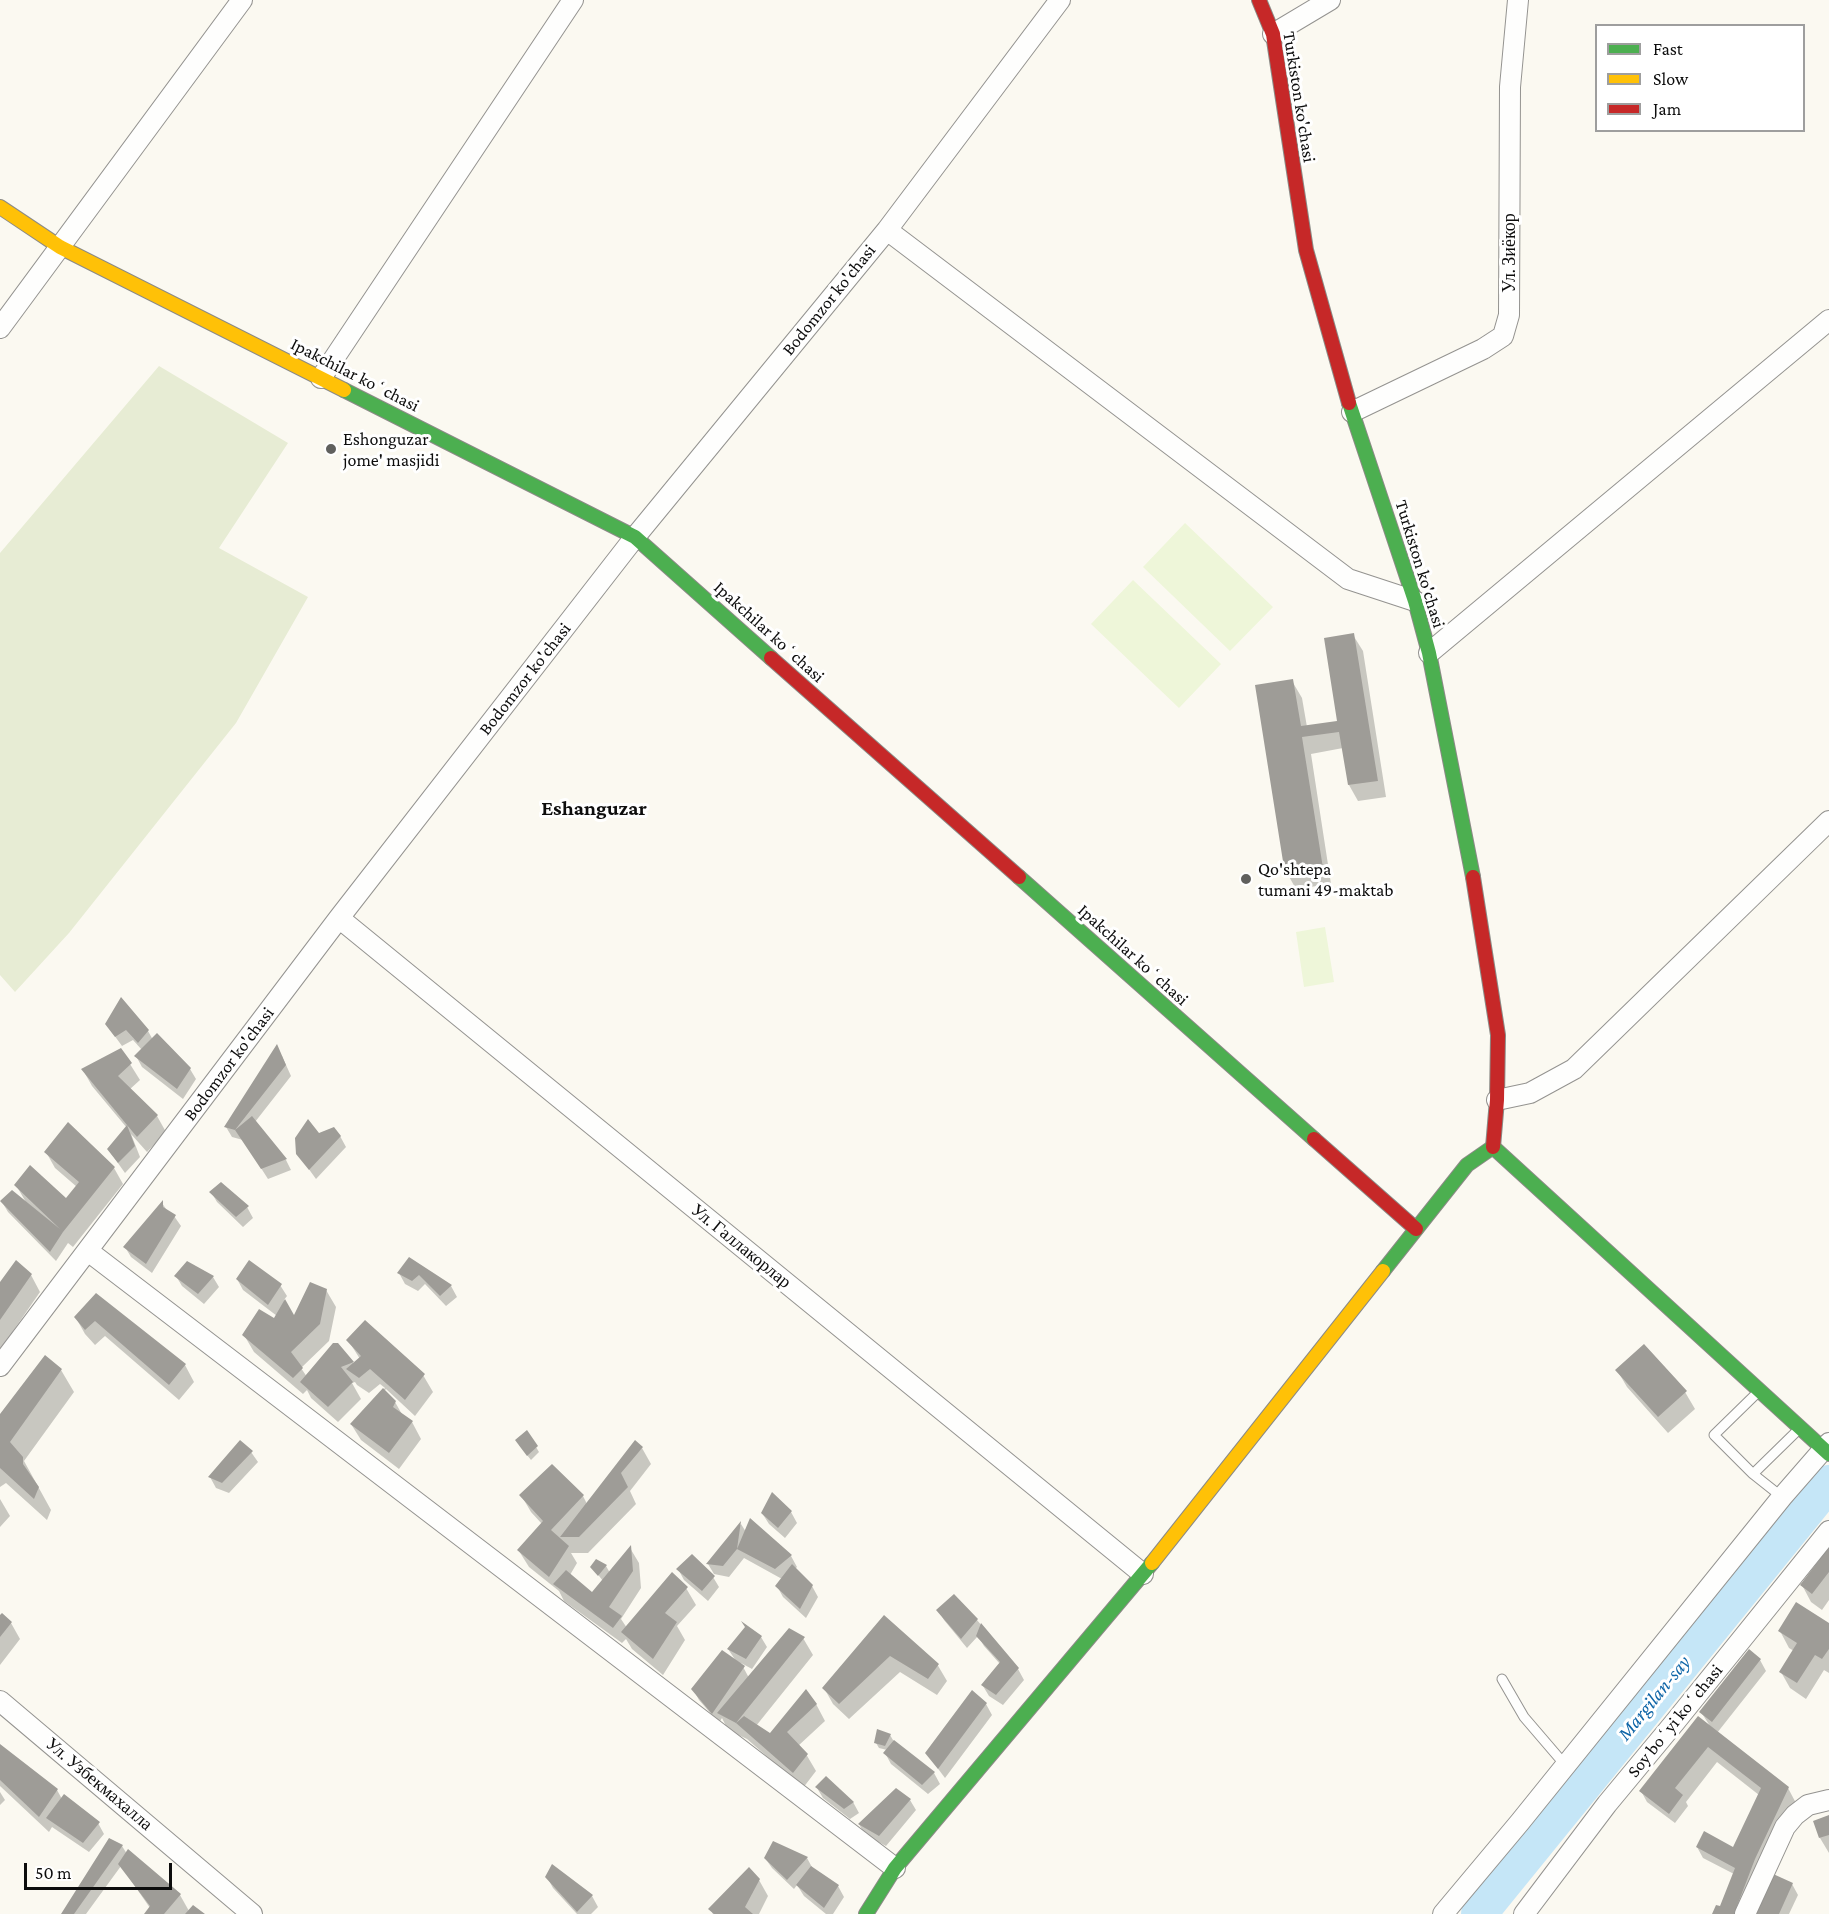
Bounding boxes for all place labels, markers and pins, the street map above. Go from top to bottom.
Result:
place label: Eshonguzar jome' masjidi [343,428,439,470]
marker: Eshonguzar jome' masjidi [324,442,338,456]
place label: Qo'shtepa tumani 49-maktab [1258,858,1394,900]
marker: Qo'shtepa tumani 49-maktab [1239,872,1253,886]

